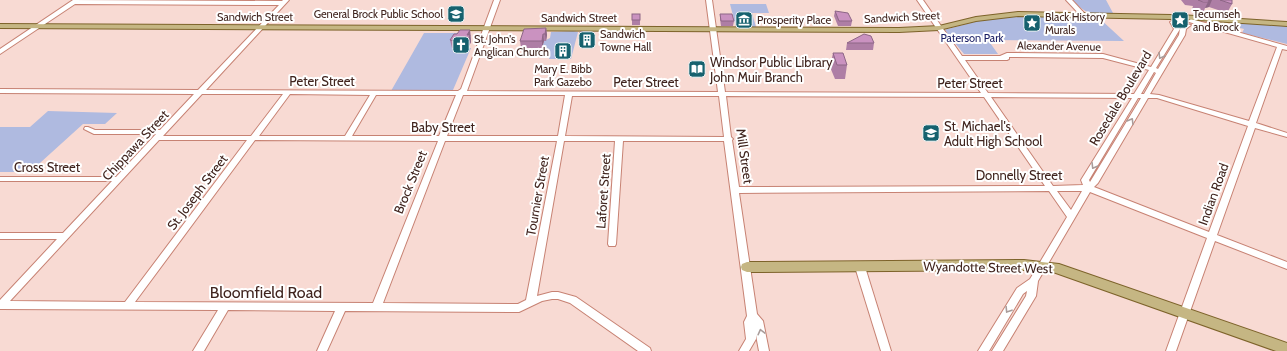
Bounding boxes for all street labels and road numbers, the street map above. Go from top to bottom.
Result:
street label: Sandwich Street [864,8,941,26]
street label: Sandwich Street [217,10,293,24]
street label: Sandwich Street [541,11,617,25]
street label: Alexander Avenue [1017,38,1101,54]
street label: Rosedale Boulevard [1085,48,1155,148]
street label: Peter Street [289,73,355,89]
street label: Peter Street [613,74,679,90]
street label: Peter Street [937,75,1003,91]
street label: Chippawa Street [98,106,172,183]
street label: Baby Street [411,119,476,135]
street label: Mill Street [733,127,757,185]
street label: Brock Street [390,147,430,216]
street label: St. Joseph Street [163,151,231,233]
street label: Laforet Street [592,152,614,229]
street label: Tournier Street [522,154,552,237]
street label: Cross Street [14,159,81,175]
street label: Indian Road [1194,161,1232,227]
street label: Donnelly Street [976,167,1063,183]
street label: Wyandotte Street West [923,258,1053,276]
street label: Bloomfield Road [210,283,322,302]

